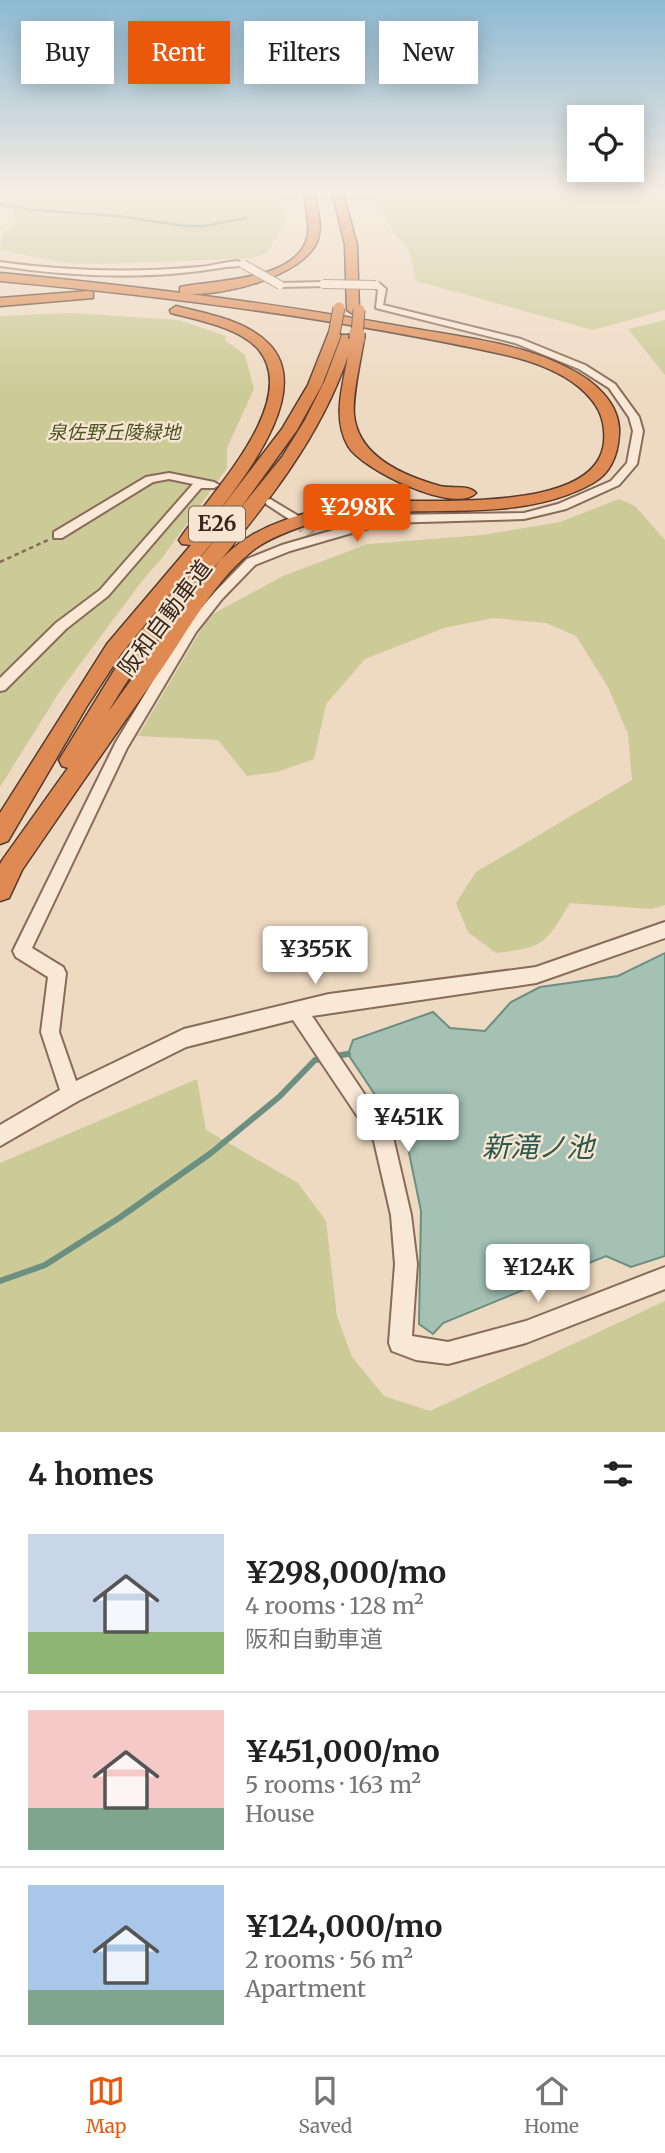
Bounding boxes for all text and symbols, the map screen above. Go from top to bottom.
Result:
chip: Buy [21,21,114,84]
chip: Rent [128,21,230,84]
chip: Filters [244,21,365,84]
chip: New [379,21,478,84]
map controls [567,105,644,182]
button: locate [567,105,644,182]
park label: 泉佐野丘陵緑地 [47,420,182,444]
pin: ¥298K [308,484,406,544]
text: ¥298K [319,492,395,521]
road number: E26 [189,506,245,542]
street label: 阪和自動車道 [111,554,218,682]
pin: ¥355K [266,926,364,986]
text: ¥355K [279,934,351,963]
pin: ¥451K [359,1094,457,1154]
text: ¥451K [373,1102,443,1131]
water label: 新滝ノ池 [482,1129,597,1165]
pin: ¥124K [489,1244,587,1304]
text: ¥124K [502,1252,574,1281]
text: 4 homes [28,1455,154,1493]
icon: filters [599,1455,637,1493]
text: ¥298,000/mo [245,1553,446,1591]
icon: home [84,1562,168,1646]
text: 4 rooms · 128 m² [245,1591,424,1620]
text: 阪和自動車道 [245,1624,383,1653]
text: ¥451,000/mo [245,1732,440,1770]
icon: home [84,1738,168,1822]
text: 5 rooms · 163 m² [245,1770,421,1799]
text: House [245,1799,314,1828]
text: ¥124,000/mo [245,1907,442,1945]
icon: home [84,1913,168,1997]
text: 2 rooms · 56 m² [245,1945,413,1974]
text: Apartment [245,1974,366,2003]
tab: Map [86,2072,126,2138]
tab: Saved [298,2072,352,2138]
tab: Home [524,2072,579,2138]

